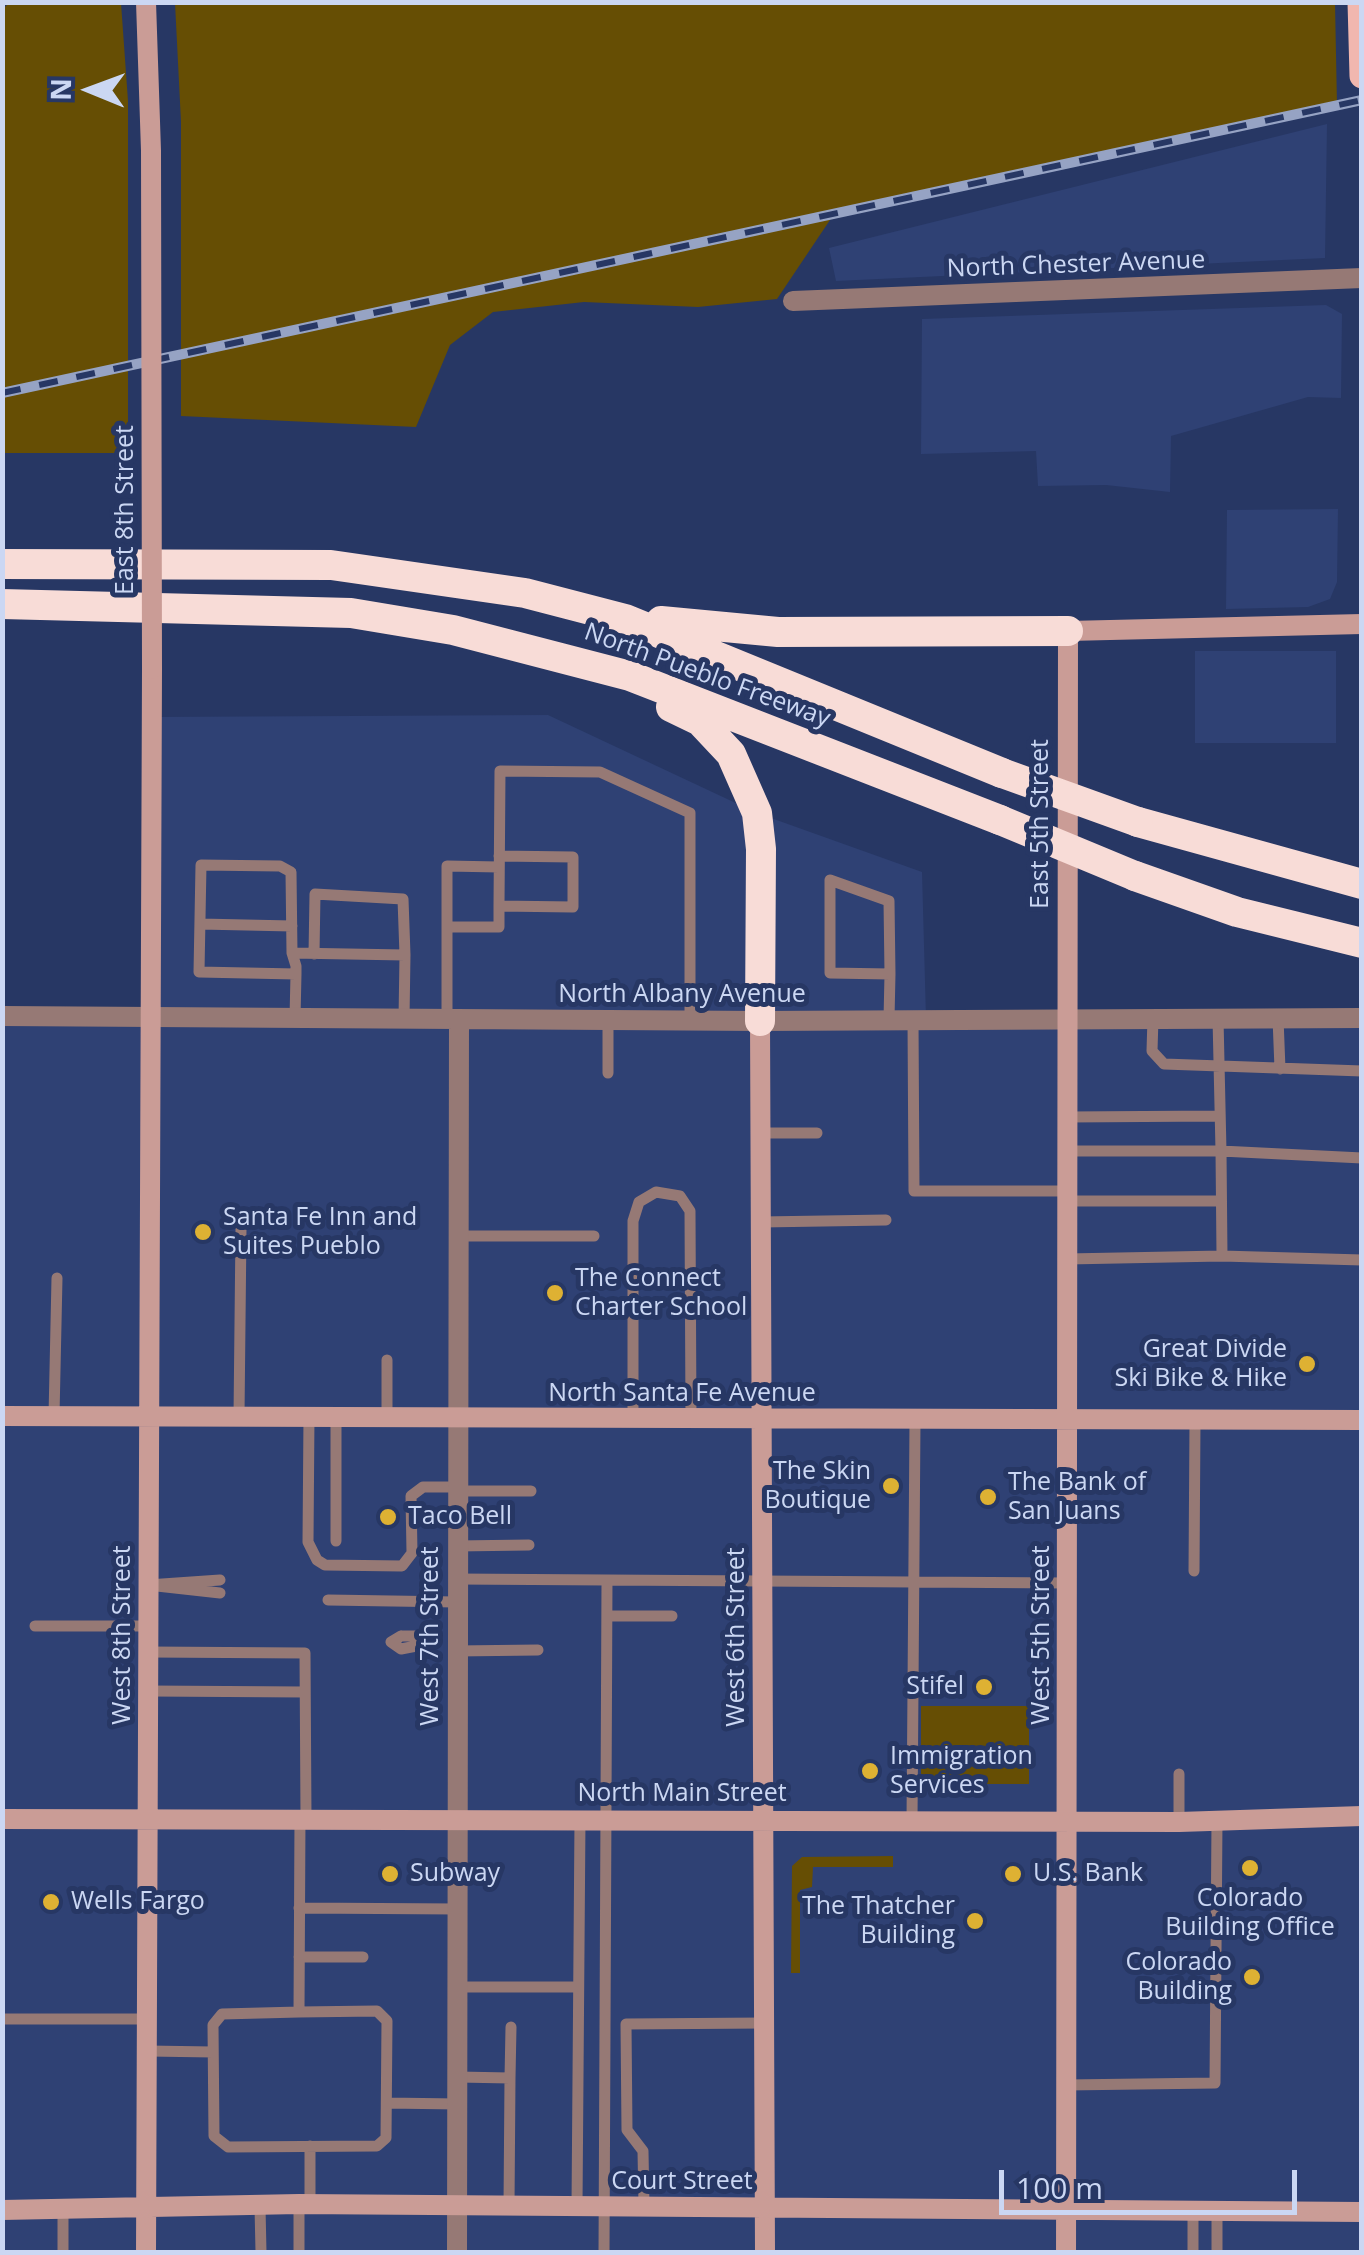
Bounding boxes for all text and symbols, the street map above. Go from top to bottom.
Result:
north arrow [40,40,140,140]
text: N [41,78,79,101]
street label: North Chester Avenue [946,245,1206,285]
street label: East 8th Street [111,425,141,595]
street label: North Pueblo Freeway [580,618,834,734]
street label: East 5th Street [1026,739,1056,909]
street label: North Albany Avenue [558,980,806,1010]
place label: Santa Fe Inn and Suites Pueblo [223,1203,417,1262]
marker: Santa Fe Inn and Suites Pueblo [192,1221,214,1243]
place label: The Connect Charter School [575,1264,747,1323]
marker: The Connect Charter School [544,1282,566,1304]
place label: Great Divide Ski Bike & Hike [1115,1335,1287,1394]
marker: Great Divide Ski Bike & Hike [1296,1353,1318,1375]
street label: North Santa Fe Avenue [548,1379,816,1409]
place label: The Skin Boutique [765,1457,871,1516]
place label: The Bank of San Juans [1008,1468,1146,1527]
marker: The Skin Boutique [880,1475,902,1497]
marker: The Bank of San Juans [977,1486,999,1508]
place label: Taco Bell [408,1502,512,1532]
marker: Taco Bell [377,1506,399,1528]
street label: West 8th Street [108,1545,138,1725]
street label: West 5th Street [1027,1545,1057,1725]
street label: West 7th Street [416,1546,446,1726]
street label: West 6th Street [722,1547,752,1727]
place label: Stifel [906,1672,964,1702]
marker: Stifel [973,1676,995,1698]
place label: Immigration Services [890,1742,1033,1801]
marker: Immigration Services [859,1760,881,1782]
street label: North Main Street [577,1779,787,1809]
marker: Colorado Building Office [1239,1857,1261,1879]
place label: Subway [410,1859,500,1889]
place label: U.S. Bank [1033,1859,1143,1889]
marker: Subway [379,1863,401,1885]
marker: U.S. Bank [1002,1863,1024,1885]
place label: Colorado Building Office [1165,1884,1335,1943]
place label: Wells Fargo [71,1887,205,1917]
marker: Wells Fargo [40,1891,62,1913]
place label: The Thatcher Building [802,1892,955,1951]
marker: The Thatcher Building [964,1910,986,1932]
place label: Colorado Building [1125,1948,1232,2007]
marker: Colorado Building [1241,1966,1263,1988]
scale bar [1004,2150,1302,2212]
street label: Court Street [611,2167,753,2197]
text: 100 m [1016,2167,1103,2208]

